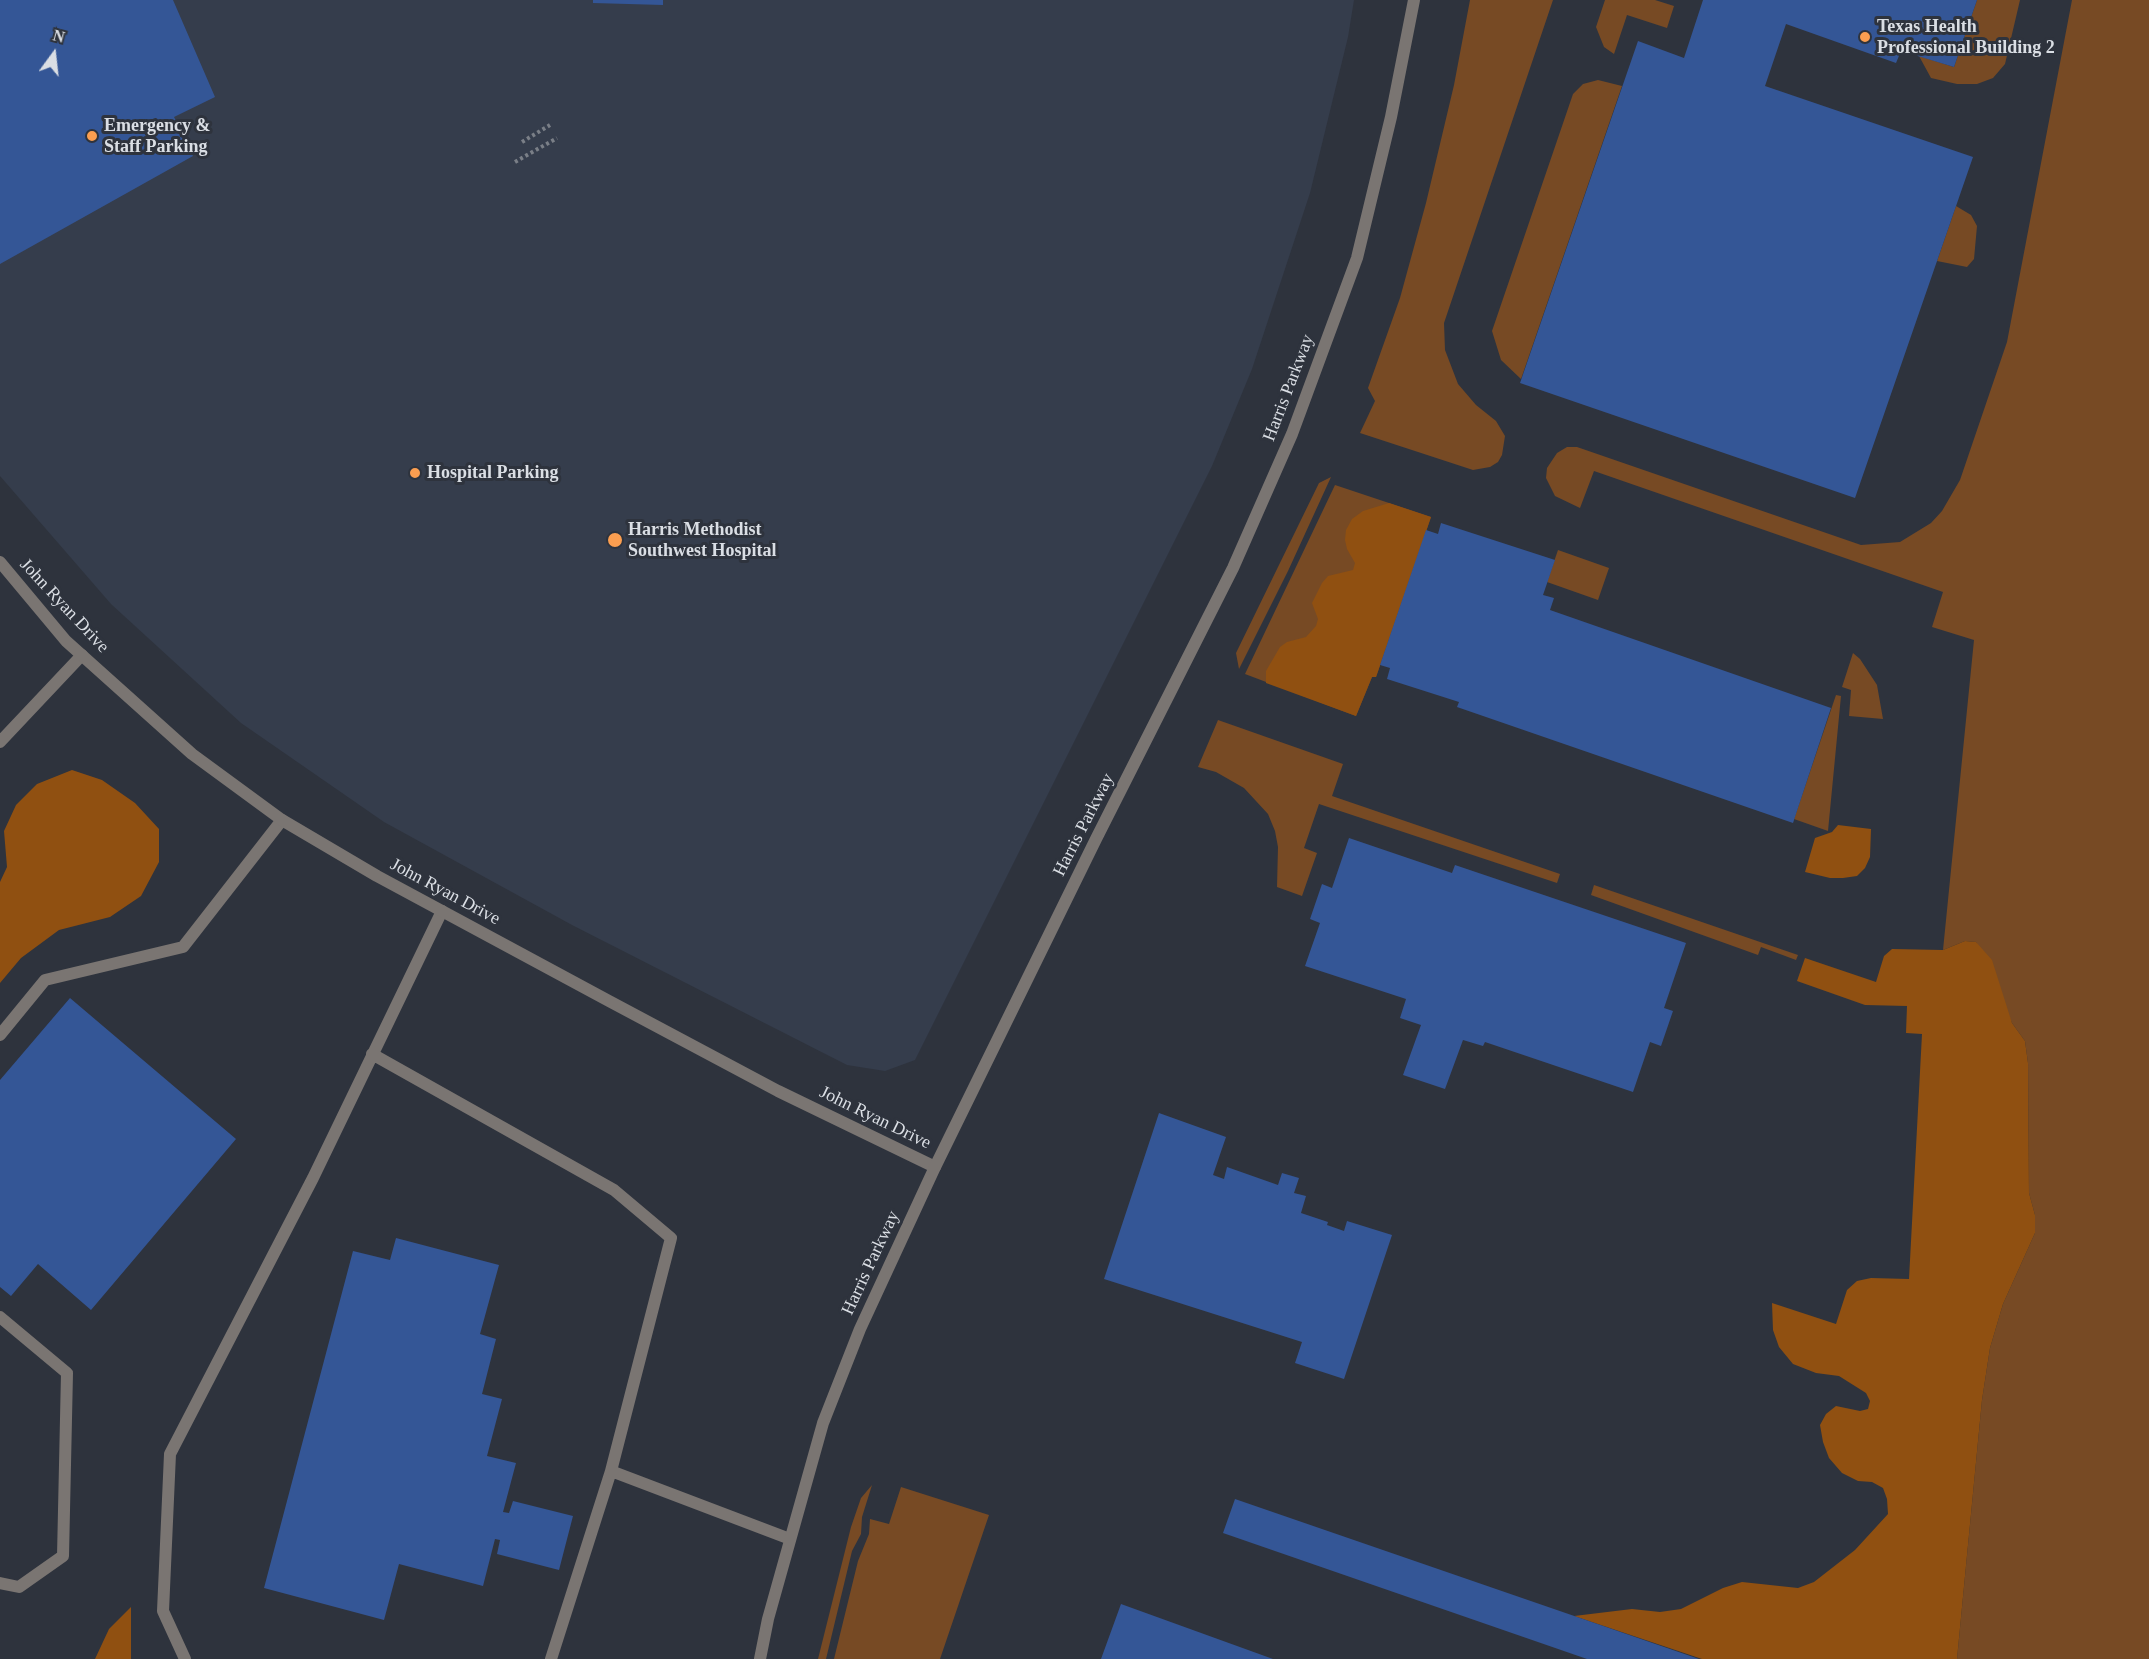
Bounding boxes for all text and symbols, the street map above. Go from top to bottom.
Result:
place label: Texas Health Professional Building 2 [1877,16,2055,58]
north arrow [24,24,84,84]
text: N [51,26,67,46]
marker: Texas Health Professional Building 2 [1858,30,1872,44]
place label: Emergency & Staff Parking [104,115,210,158]
marker: Emergency & Staff Parking [85,129,99,143]
street label: Harris Parkway [1259,332,1319,444]
place label: Hospital Parking [427,462,559,484]
marker: Hospital Parking [408,466,422,480]
place label: Harris Methodist Southwest Hospital [628,519,777,562]
marker: Harris Methodist Southwest Hospital [606,531,624,549]
street label: John Ryan Drive [15,554,113,658]
street label: Harris Parkway [1049,770,1119,880]
street label: John Ryan Drive [386,854,504,930]
street label: John Ryan Drive [816,1082,934,1154]
street label: Harris Parkway [837,1207,905,1319]

